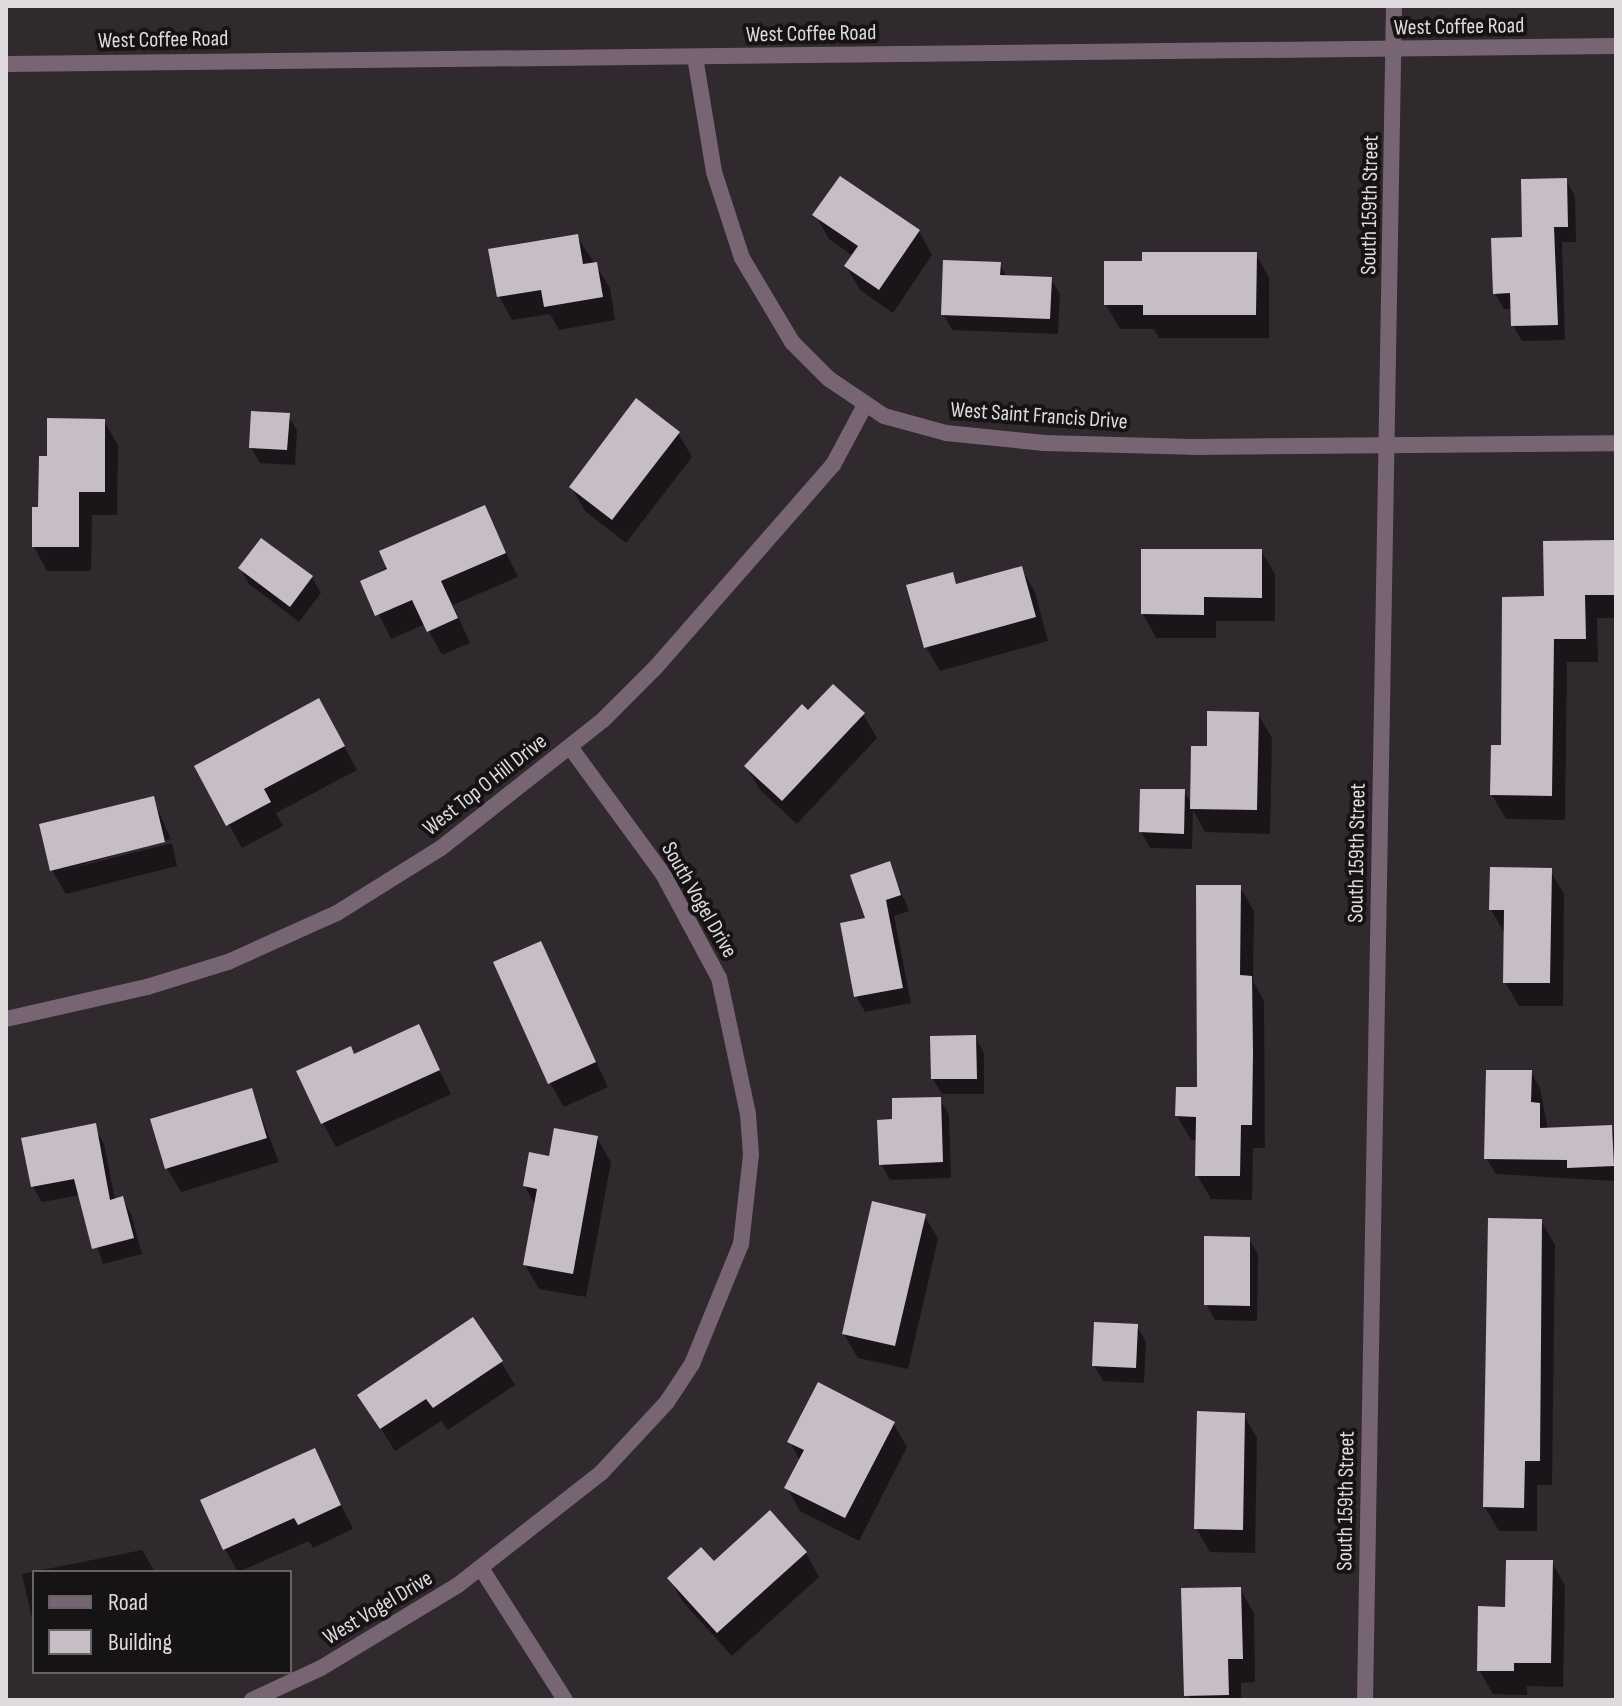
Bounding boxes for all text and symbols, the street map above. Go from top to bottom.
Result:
street label: West Coffee Road [1394,13,1524,41]
street label: West Coffee Road [746,20,876,48]
street label: West Coffee Road [98,26,228,54]
street label: South 159th Street [1356,135,1384,275]
street label: West Saint Francis Drive [950,397,1128,435]
street label: West Top O Hill Drive [418,728,552,842]
street label: South 159th Street [1343,783,1371,923]
street label: South Vogel Drive [655,837,743,963]
street label: South 159th Street [1332,1431,1360,1571]
street label: West Vogel Drive [319,1565,437,1651]
legend [32,1570,292,1674]
text: Road [108,1588,148,1617]
text: Building [108,1628,172,1657]

